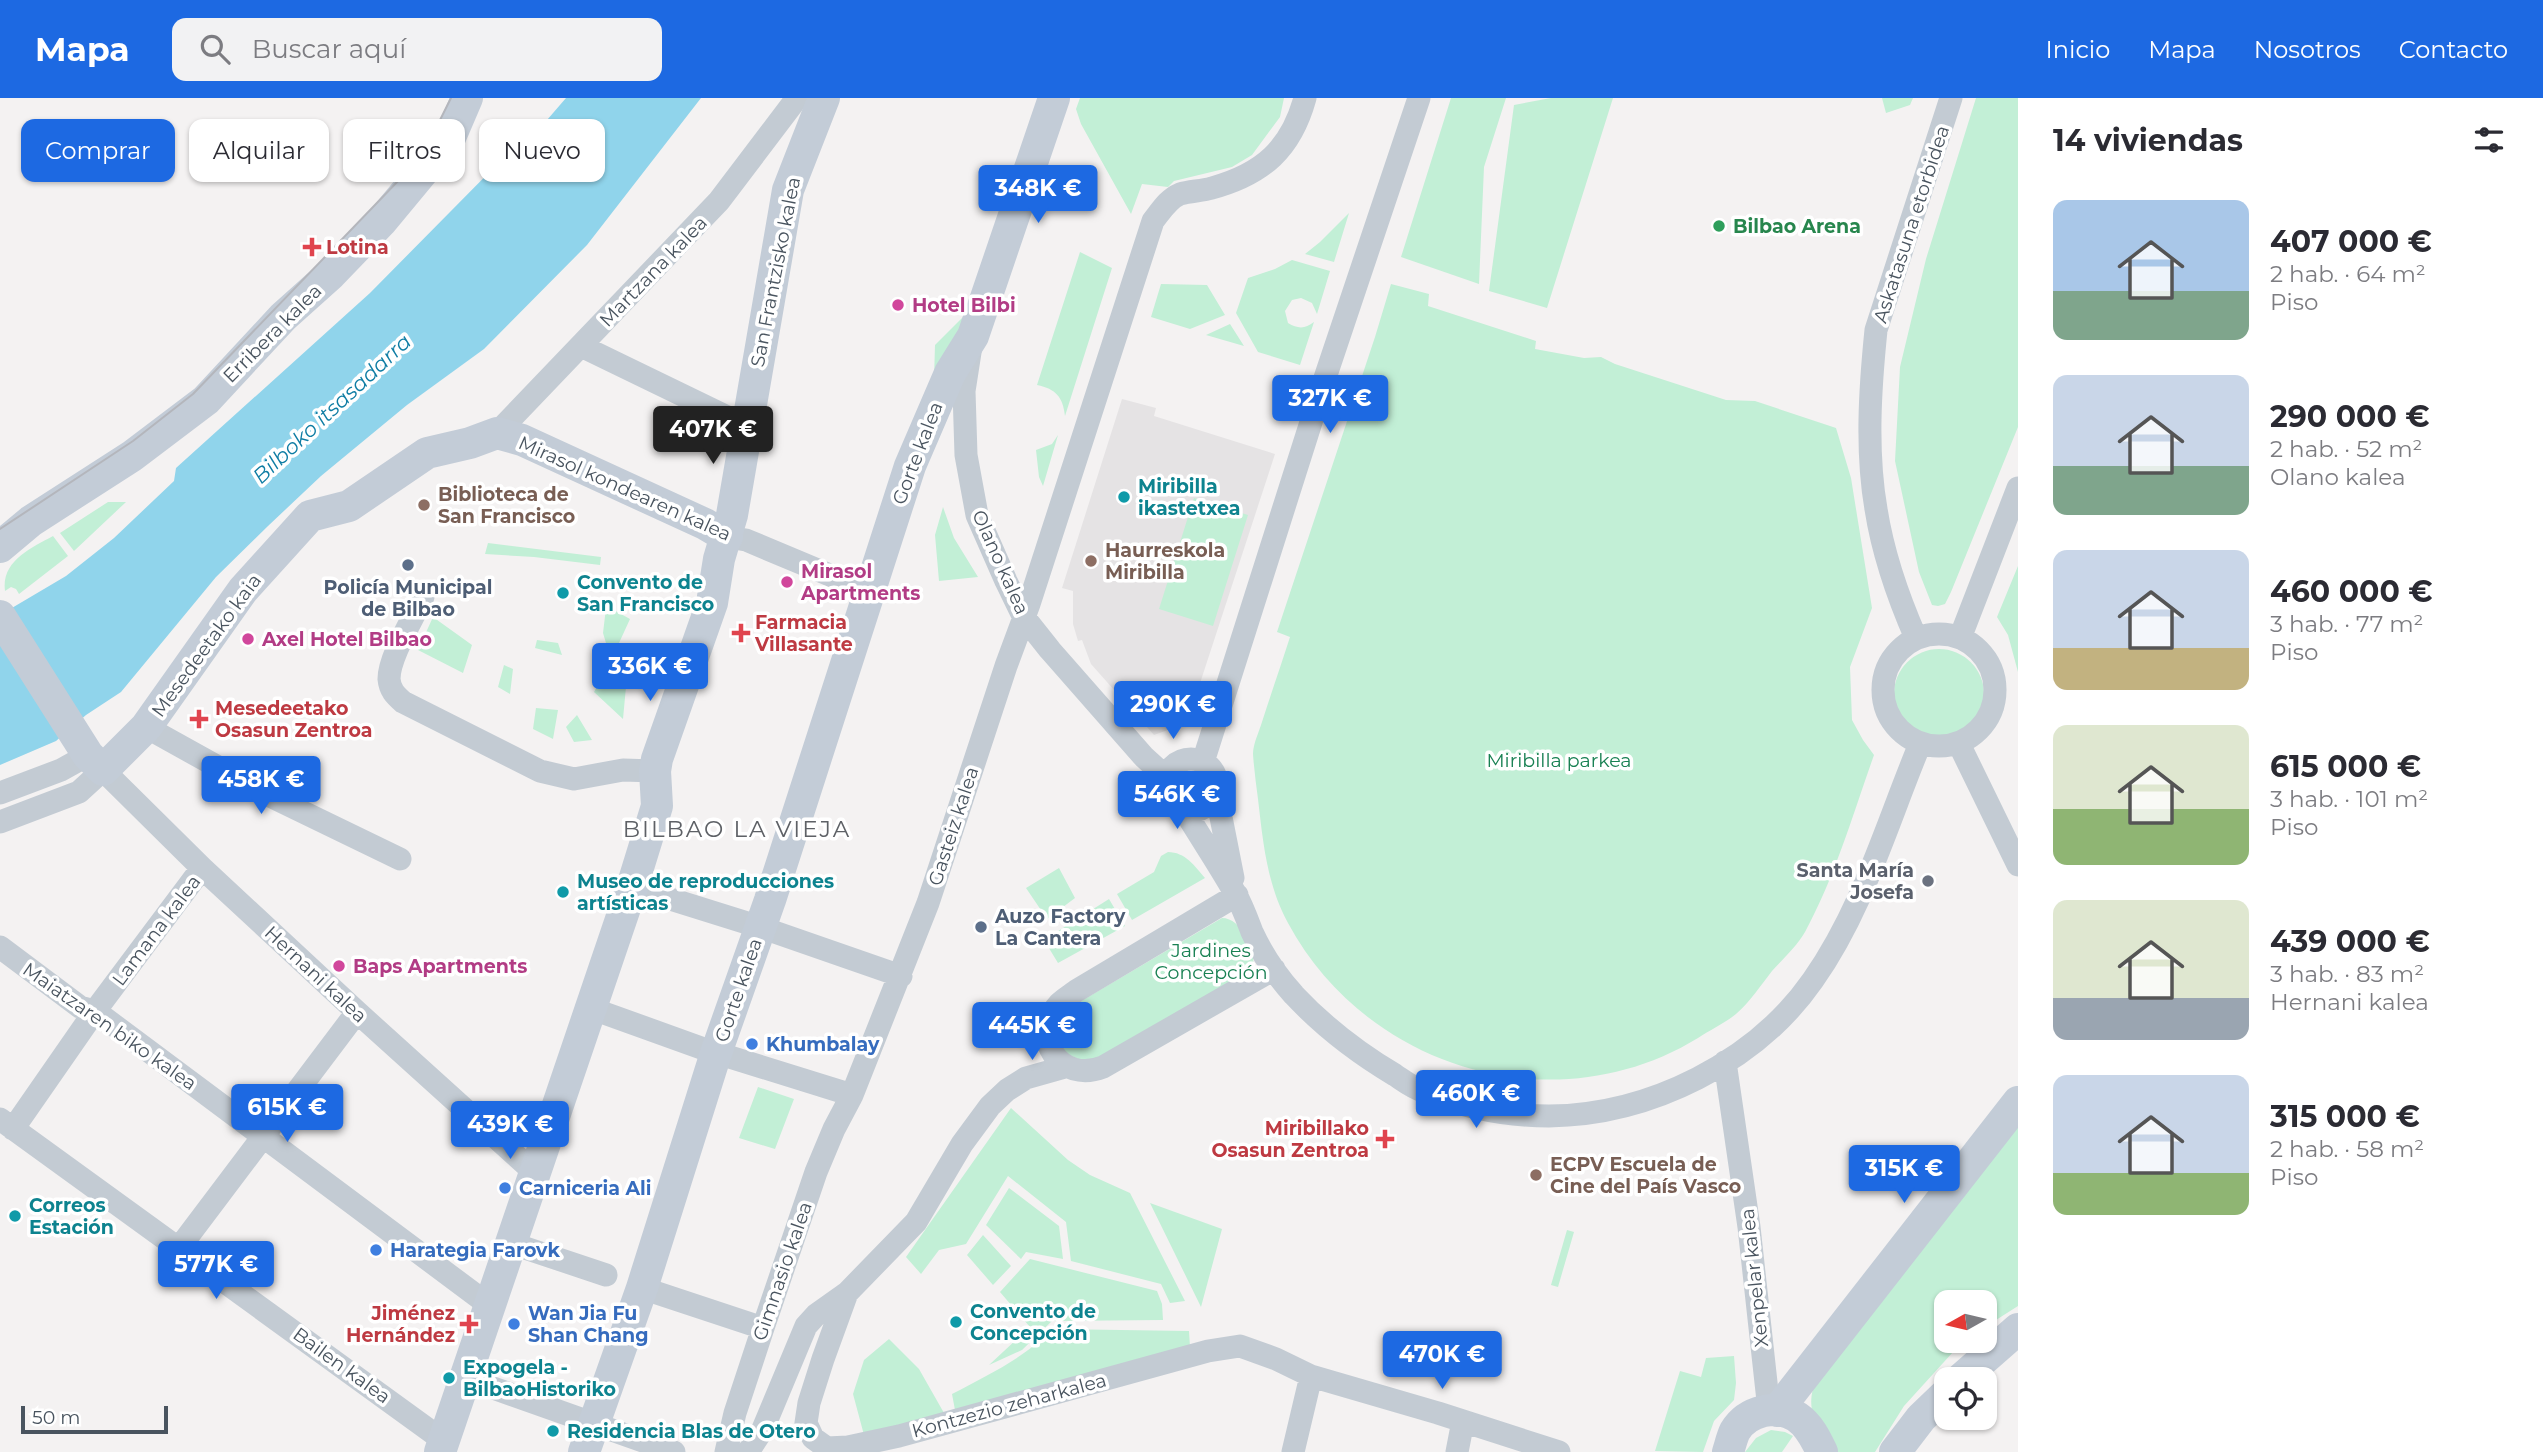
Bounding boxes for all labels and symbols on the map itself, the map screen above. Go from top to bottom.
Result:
street label: Askatasuna etorbidea [1869,123,1954,326]
pin: 348K € [981,166,1095,225]
street label: San Frantzisko kalea [746,175,805,369]
street label: Martzana kalea [595,211,712,331]
place label: Bilbao Arena [1733,215,1861,238]
marker: Bilbao Arena [1711,218,1727,234]
place label: Lotina [326,236,389,259]
marker: Lotina [304,239,320,255]
street label: Erribera kalea [218,279,326,387]
place label: Hotel Bilbi [912,294,1016,317]
marker: Hotel Bilbi [890,297,906,313]
water label: Bilboko itsasadarra [247,329,416,489]
pin: 327K € [1273,376,1387,435]
street label: Gorte kalea [887,399,948,508]
pin: 407K € [656,406,770,466]
street label: Mirasol kondearen kalea [515,431,735,546]
place label: Miribilla ikastetxea [1138,475,1240,520]
place label: Biblioteca de San Francisco [438,483,575,528]
marker: Miribilla ikastetxea [1116,489,1132,505]
marker: Biblioteca de San Francisco [416,497,432,513]
street label: Olano kalea [967,506,1034,618]
place label: Haurreskola Miribilla [1105,539,1225,584]
marker: Haurreskola Miribilla [1083,553,1099,569]
marker: Policía Municipal de Bilbao [400,557,416,573]
place label: Mirasol Apartments [800,560,920,605]
street label: Mesedeetako kaia [147,569,266,721]
place label: Convento de San Francisco [577,571,714,616]
marker: Mirasol Apartments [779,574,795,590]
place label: Policía Municipal de Bilbao [324,576,492,621]
marker: Convento de San Francisco [555,585,571,601]
place label: Farmacia Villasante [754,611,853,656]
marker: Farmacia Villasante [733,625,749,641]
place label: Axel Hotel Bilbao [261,628,432,651]
marker: Axel Hotel Bilbao [240,631,256,647]
pin: 336K € [593,644,707,703]
pin: 290K € [1116,682,1230,741]
place label: Mesedeetako Osasun Zentroa [215,697,373,742]
marker: Mesedeetako Osasun Zentroa [189,709,209,729]
park label: Miribilla parkea [1486,749,1632,772]
pin: 458K € [204,756,318,816]
street label: Gasteiz kalea [923,764,984,889]
pin: 546K € [1120,772,1234,831]
district label: BILBAO LA VIEJA [623,815,851,843]
place label: Santa María Josefa [1797,859,1914,904]
street label: Lamana kalea [107,870,206,990]
place label: Museo de reproducciones artísticas [577,870,834,915]
marker: Santa María Josefa [1920,873,1936,889]
marker: Museo de reproducciones artísticas [555,884,571,900]
place label: Auzo Factory La Cantera [994,905,1126,950]
marker: Auzo Factory La Cantera [973,919,989,935]
street label: Hernani kalea [260,921,372,1028]
street label: Gorte kalea [710,935,767,1045]
park label: Jardines Concepción [1154,939,1268,984]
place label: Baps Apartments [353,955,527,978]
street label: Maiatzaren biko kalea [18,958,201,1095]
marker: Baps Apartments [331,958,347,974]
pin: 445K € [975,1002,1089,1062]
place label: Khumbalay [766,1033,880,1056]
marker: Khumbalay [744,1036,760,1052]
pin: 460K € [1419,1070,1533,1130]
pin: 615K € [230,1084,344,1144]
pin: 439K € [453,1102,567,1161]
place label: Miribillako Osasun Zentroa [1211,1117,1369,1162]
marker: Miribillako Osasun Zentroa [1375,1129,1395,1149]
pin: 315K € [1847,1146,1961,1205]
place label: ECPV Escuela de Cine del País Vasco [1550,1153,1741,1198]
marker: ECPV Escuela de Cine del País Vasco [1528,1167,1544,1183]
place label: Carniceria Ali [519,1177,651,1200]
marker: Carniceria Ali [497,1180,513,1196]
place label: Correos Estación [29,1194,114,1239]
street label: Gimnasio kalea [748,1199,817,1344]
street label: Xenpelar kalea [1736,1207,1773,1348]
marker: Correos Estación [7,1208,23,1224]
place label: Harategia Farovk [390,1239,560,1262]
pin: 577K € [159,1242,273,1301]
marker: Harategia Farovk [368,1242,384,1258]
north arrow [1934,1290,1997,1353]
place label: Convento de Concepción [970,1300,1096,1345]
place label: Jiménez Hernández [346,1302,455,1347]
place label: Wan Jia Fu Shan Chang [528,1302,649,1347]
marker: Convento de Concepción [948,1314,964,1330]
marker: Jiménez Hernández [461,1316,477,1332]
marker: Wan Jia Fu Shan Chang [506,1316,522,1332]
street label: Bailen kalea [288,1322,395,1408]
pin: 470K € [1385,1332,1499,1391]
place label: Expogela - BilbaoHistoriko [463,1356,616,1401]
street label: Kontzezio zeharkalea [909,1368,1109,1443]
marker: Expogela - BilbaoHistoriko [441,1370,457,1386]
scale bar [21,1403,168,1435]
place label: Residencia Blas de Otero [567,1420,816,1443]
marker: Residencia Blas de Otero [545,1423,561,1439]

